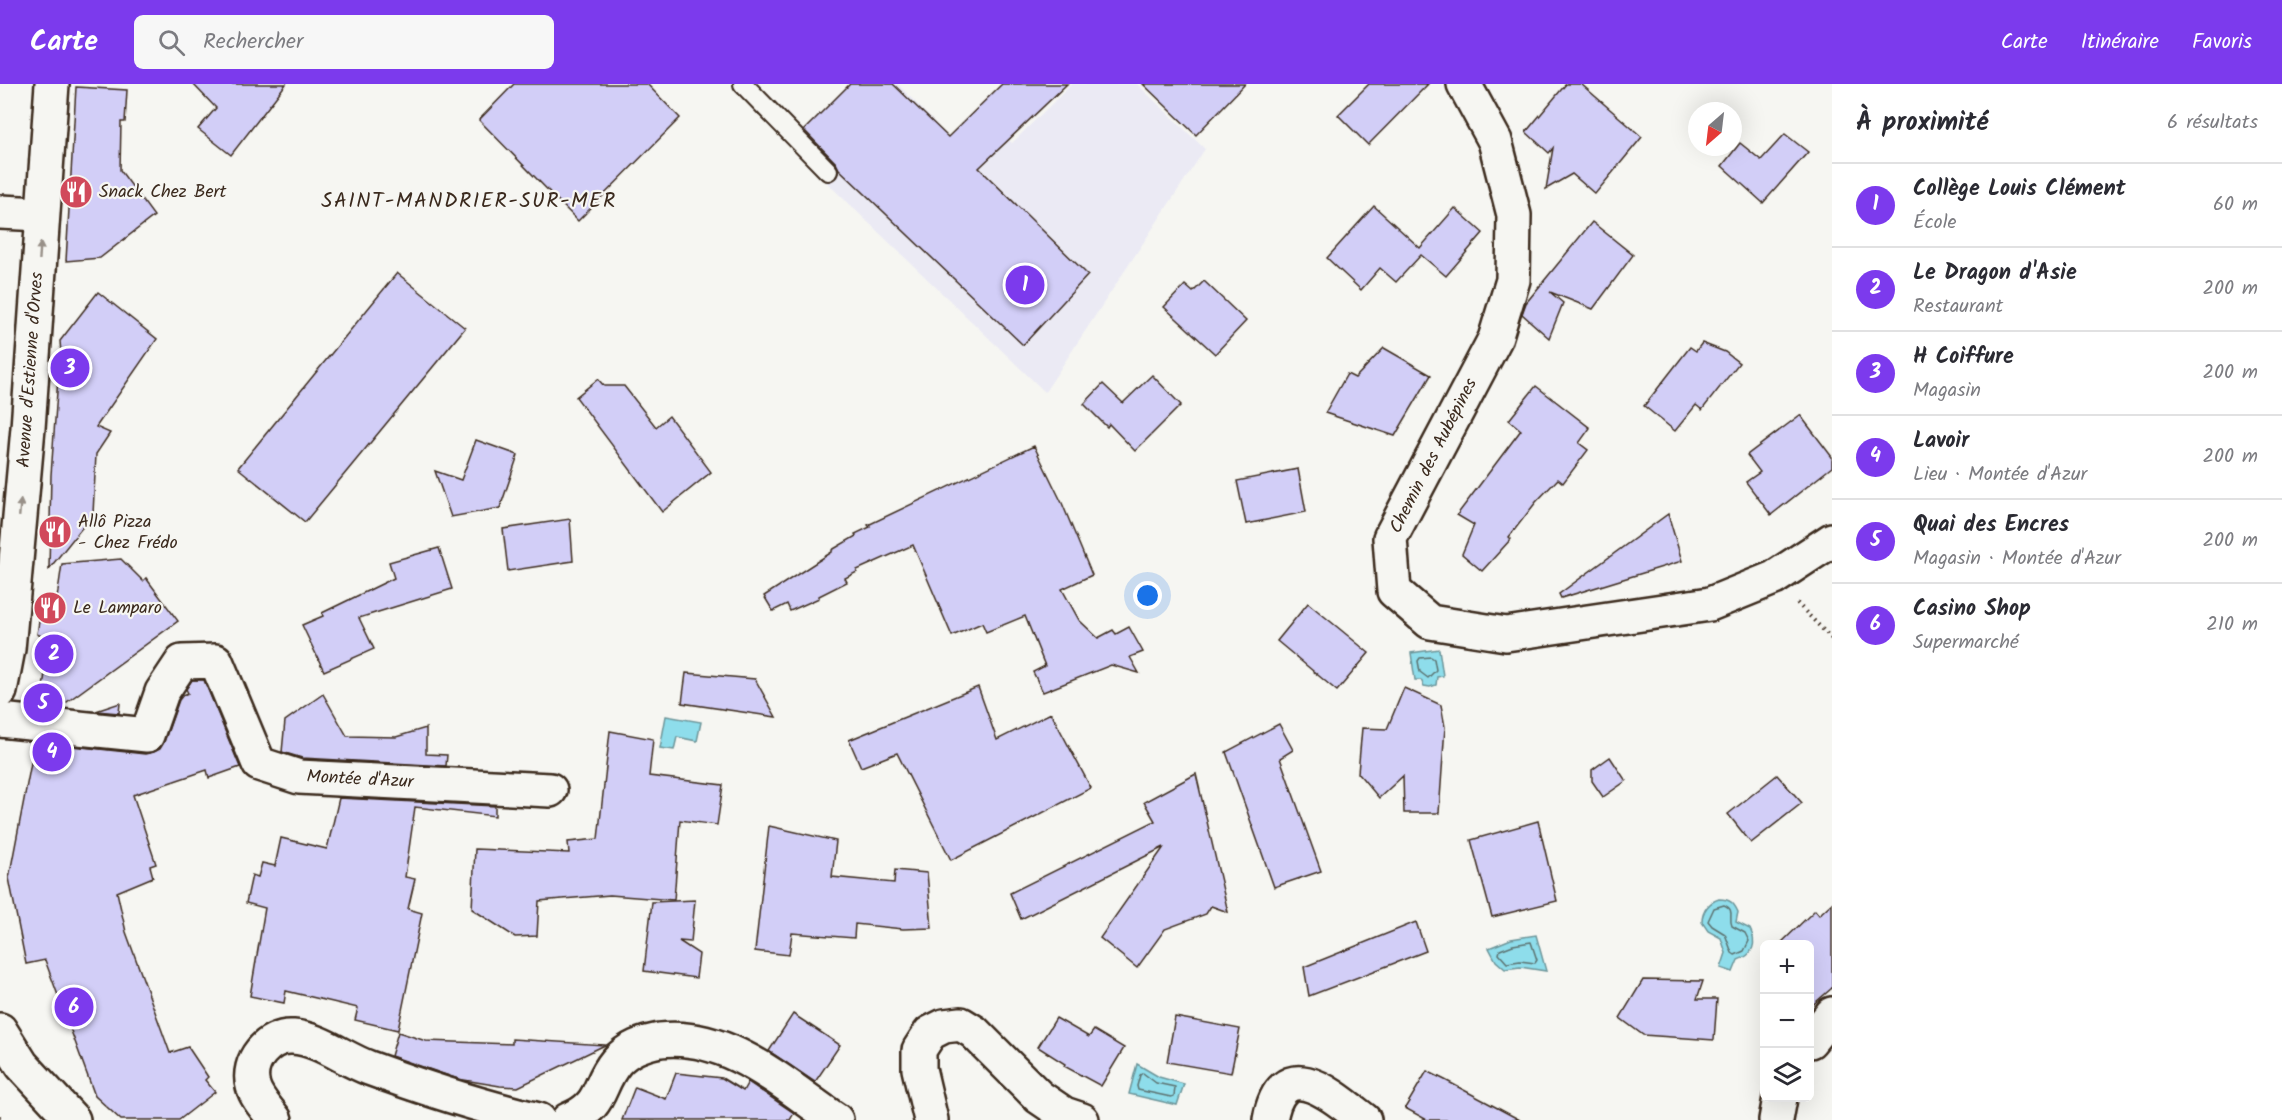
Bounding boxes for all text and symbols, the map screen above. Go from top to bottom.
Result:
search box [134,15,554,69]
text: Carte [30,20,98,65]
text: Rechercher [203,25,303,60]
icon: search [155,26,188,59]
text: Carte [2001,26,2048,59]
text: Itinéraire [2081,26,2159,59]
text: Favoris [2192,26,2252,59]
north arrow [1688,102,1742,156]
text: À proximité [1856,102,1988,144]
text: 6 résultats [2167,107,2258,139]
text: Collège Louis Clément [1913,172,2126,207]
restaurant icon: Snack Chez Bert [58,174,94,210]
place label: Snack Chez Bert [99,178,227,207]
district label: SAINT-MANDRIER-SUR-MER [321,185,617,218]
text: 1 [1872,189,1879,221]
text: 60 m [2213,189,2258,221]
text: École [1913,207,1957,239]
one-way arrow [35,241,44,260]
text: Le Dragon d'Asie [1913,256,2077,291]
pin: 1 [1006,262,1044,308]
street label: Avenue d'Estienne d'Orves [10,271,52,469]
text: 2 [1870,273,1881,305]
text: 200 m [2202,273,2258,305]
text: Restaurant [1913,291,2003,323]
text: H Coiffure [1913,340,2014,375]
pin: 3 [50,346,90,390]
text: 3 [1870,357,1881,389]
text: 200 m [2202,357,2258,389]
street label: Chemin des Aubépines [1382,373,1486,539]
text: Magasin [1913,375,1981,407]
text: Lavoir [1913,424,1969,459]
text: 4 [1870,441,1881,473]
text: 200 m [2202,441,2258,473]
text: Lieu · Montée d'Azur [1913,459,2087,491]
one-way arrow [15,499,25,518]
place label: Allô Pizza - Chez Frédo [78,508,178,558]
text: Quai des Encres [1913,508,2069,543]
restaurant icon: Allô Pizza - Chez Frédo [37,514,73,550]
text: 5 [1870,525,1881,557]
text: 200 m [2202,525,2258,557]
text: Magasin · Montée d'Azur [1913,543,2121,575]
your location [1133,581,1162,610]
restaurant icon: Le Lamparo [32,590,68,626]
text: Casino Shop [1913,592,2031,627]
place label: Le Lamparo [73,594,162,623]
text: 6 [1870,609,1881,641]
text: 210 m [2206,609,2258,641]
text: Supermarché [1913,627,2019,659]
pin: 2 [34,632,74,676]
pin: 5 [24,680,63,726]
pin: 4 [32,730,72,774]
street label: Montée d'Azur [306,763,415,797]
map controls [1760,940,1814,1102]
button: + [1760,940,1814,994]
pin: 6 [54,984,94,1030]
button: − [1760,994,1814,1048]
button: layers [1760,1048,1814,1102]

